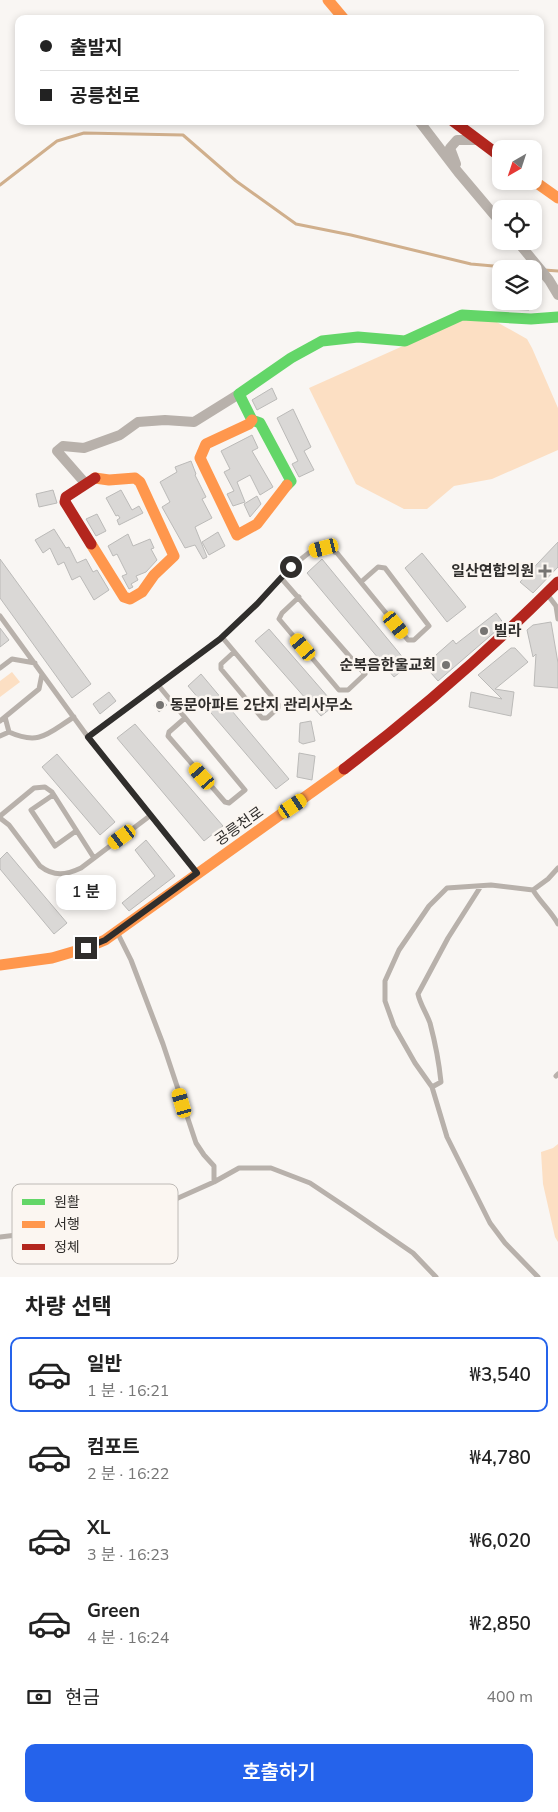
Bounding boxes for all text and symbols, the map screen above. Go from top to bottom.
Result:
text: 출발지 [70,35,122,61]
text: 공릉천로 [70,83,140,109]
north arrow [492,140,542,190]
map controls [492,140,542,310]
button: locate [492,200,542,250]
button: layers [492,260,542,310]
car [307,537,340,559]
route start [280,556,302,578]
place label: 일산연합의원 [451,561,534,581]
marker: 일산연합의원 [538,564,552,578]
car [380,609,411,641]
place label: 빌라 [494,621,522,641]
marker: 빌라 [478,625,490,637]
car [287,631,318,663]
place label: 순복음한울교회 [339,655,436,675]
marker: 순복음한울교회 [440,659,452,671]
place label: 동문아파트 2단지 관리사무소 [170,695,353,715]
marker: 동문아파트 2단지 관리사무소 [154,699,166,711]
car [186,760,217,792]
car [276,791,309,821]
street label: 공릉천로 [211,802,267,850]
car [105,822,138,852]
callout: 1 분 [56,876,116,910]
text: 1 분 [72,881,100,903]
route end [75,937,97,959]
car [170,1087,193,1119]
legend [12,1184,178,1264]
text: 원활 [54,1193,80,1212]
text: 서행 [54,1215,80,1234]
text: 정체 [54,1238,80,1257]
text: 차량 선택 [25,1292,112,1322]
text: 일반 [87,1351,122,1377]
icon: car [27,1352,72,1397]
text: ₩3,540 [469,1362,531,1388]
text: 1 분 · 16:21 [87,1380,169,1402]
text: 컴포트 [87,1434,139,1460]
icon: car [27,1435,72,1480]
text: ₩4,780 [469,1445,531,1471]
text: 2 분 · 16:22 [87,1463,169,1485]
text: XL [87,1515,110,1541]
icon: car [27,1518,72,1563]
text: ₩6,020 [469,1528,531,1554]
text: 3 분 · 16:23 [87,1544,169,1566]
text: Green [87,1598,140,1624]
icon: car [27,1601,72,1646]
text: ₩2,850 [469,1611,531,1637]
text: 4 분 · 16:24 [87,1627,169,1649]
icon: cash [25,1683,53,1711]
text: 현금 [65,1685,100,1711]
text: 400 m [486,1686,533,1708]
button: 호출하기 [25,1744,533,1802]

